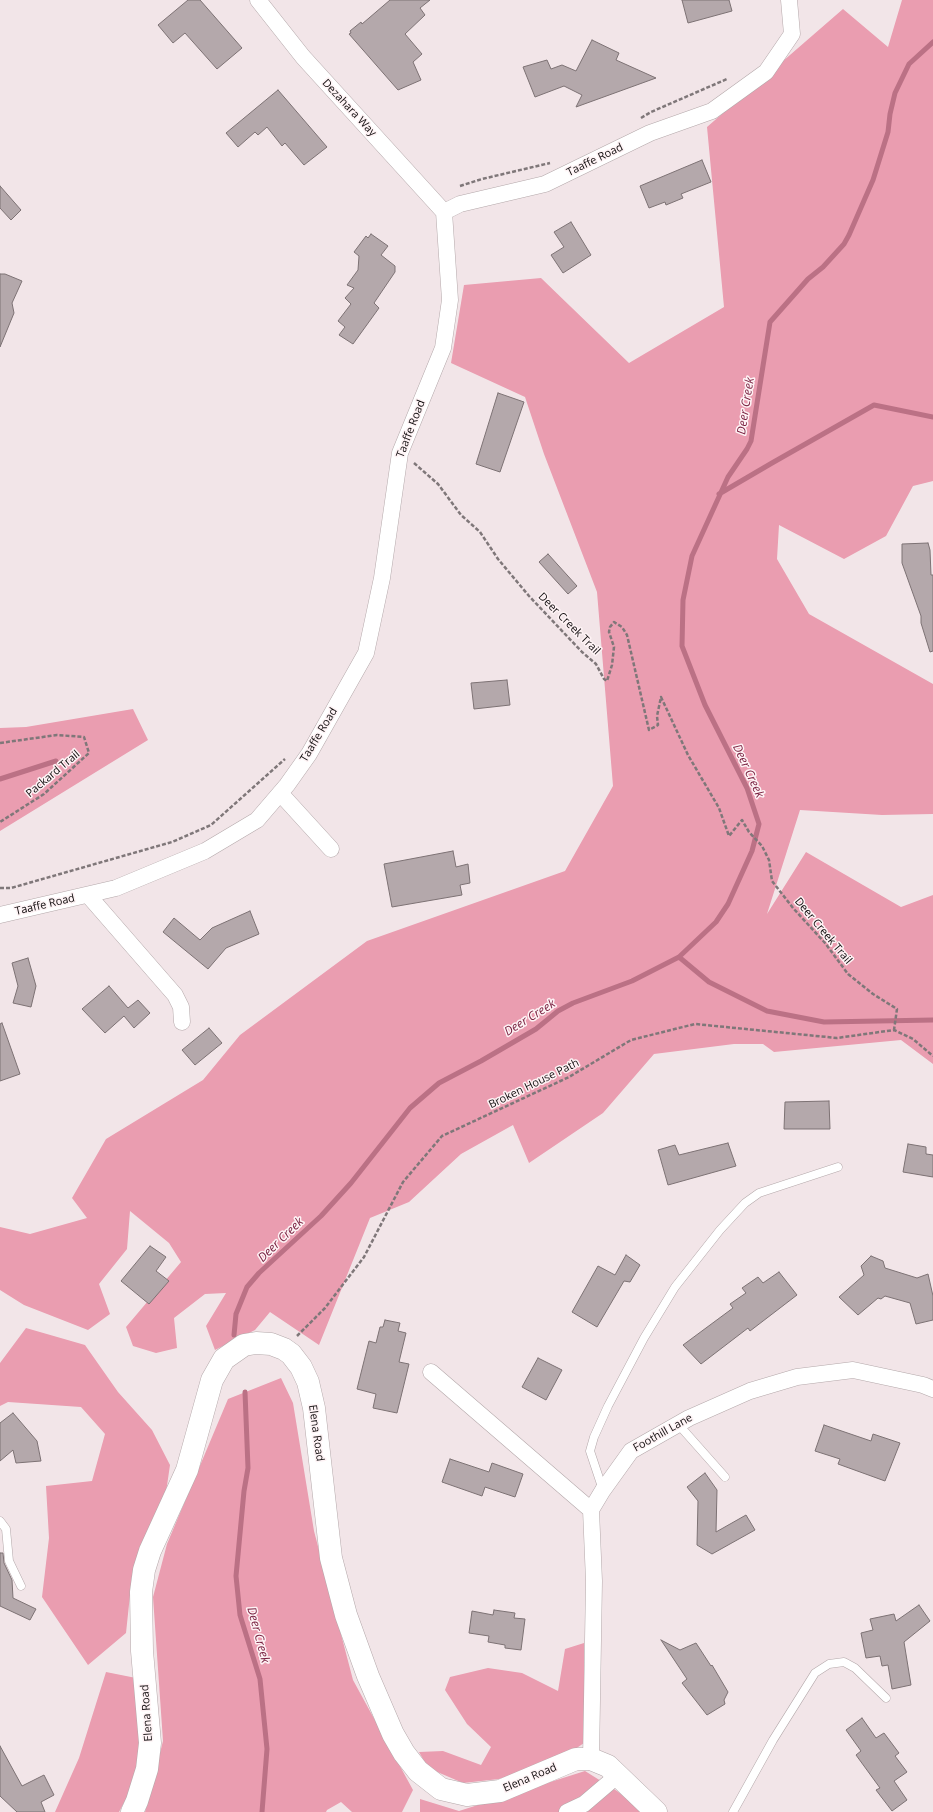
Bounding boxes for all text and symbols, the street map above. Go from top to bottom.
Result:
street label: Dezahara Way [319,77,379,139]
street label: Taaffe Road [565,141,625,179]
water label: Deer Creek [734,377,758,435]
street label: Taaffe Road [394,398,428,460]
street label: Deer Creek Trail [535,590,603,658]
street label: Taaffe Road [298,705,340,765]
water label: Deer Creek [729,742,767,800]
street label: Packard Trail [23,748,83,800]
street label: Taaffe Road [14,892,76,918]
street label: Deer Creek Trail [791,895,855,967]
water label: Deer Creek [502,997,558,1039]
street label: Broken House Path [487,1056,581,1112]
water label: Deer Creek [255,1215,307,1265]
street label: Elena Road [305,1404,327,1462]
street label: Foothill Lane [631,1411,695,1455]
water label: Deer Creek [244,1605,272,1665]
street label: Elena Road [138,1684,156,1742]
street label: Elena Road [501,1761,559,1795]

